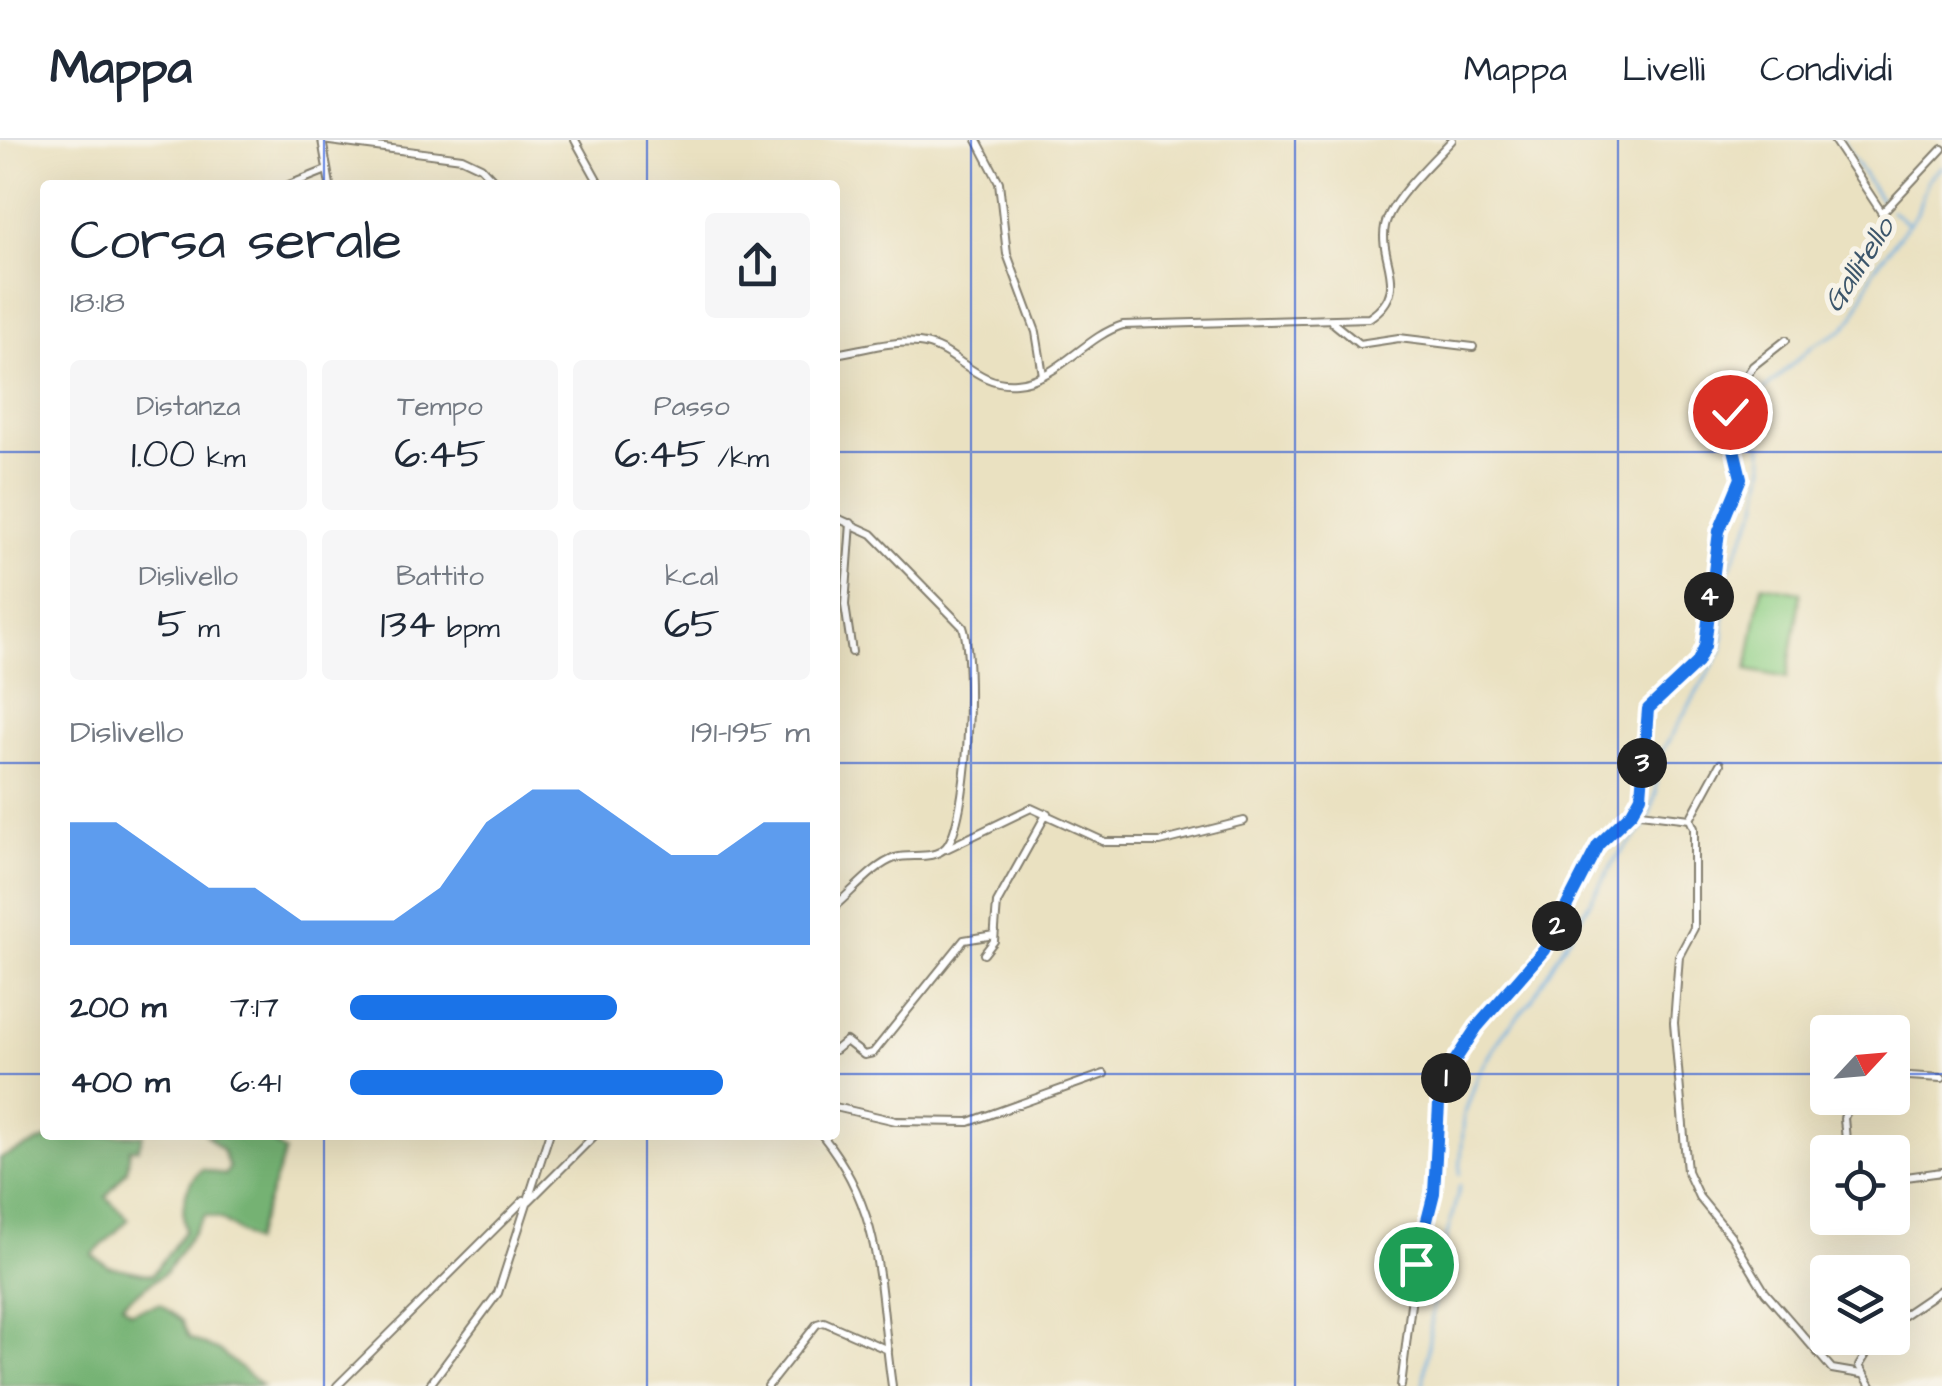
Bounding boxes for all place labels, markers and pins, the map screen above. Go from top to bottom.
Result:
pin [1688,370,1773,455]
pin: 4 [1684,572,1734,622]
pin: 3 [1617,738,1667,788]
pin: 2 [1532,901,1582,951]
pin: 1 [1421,1053,1471,1103]
pin [1374,1222,1459,1307]

